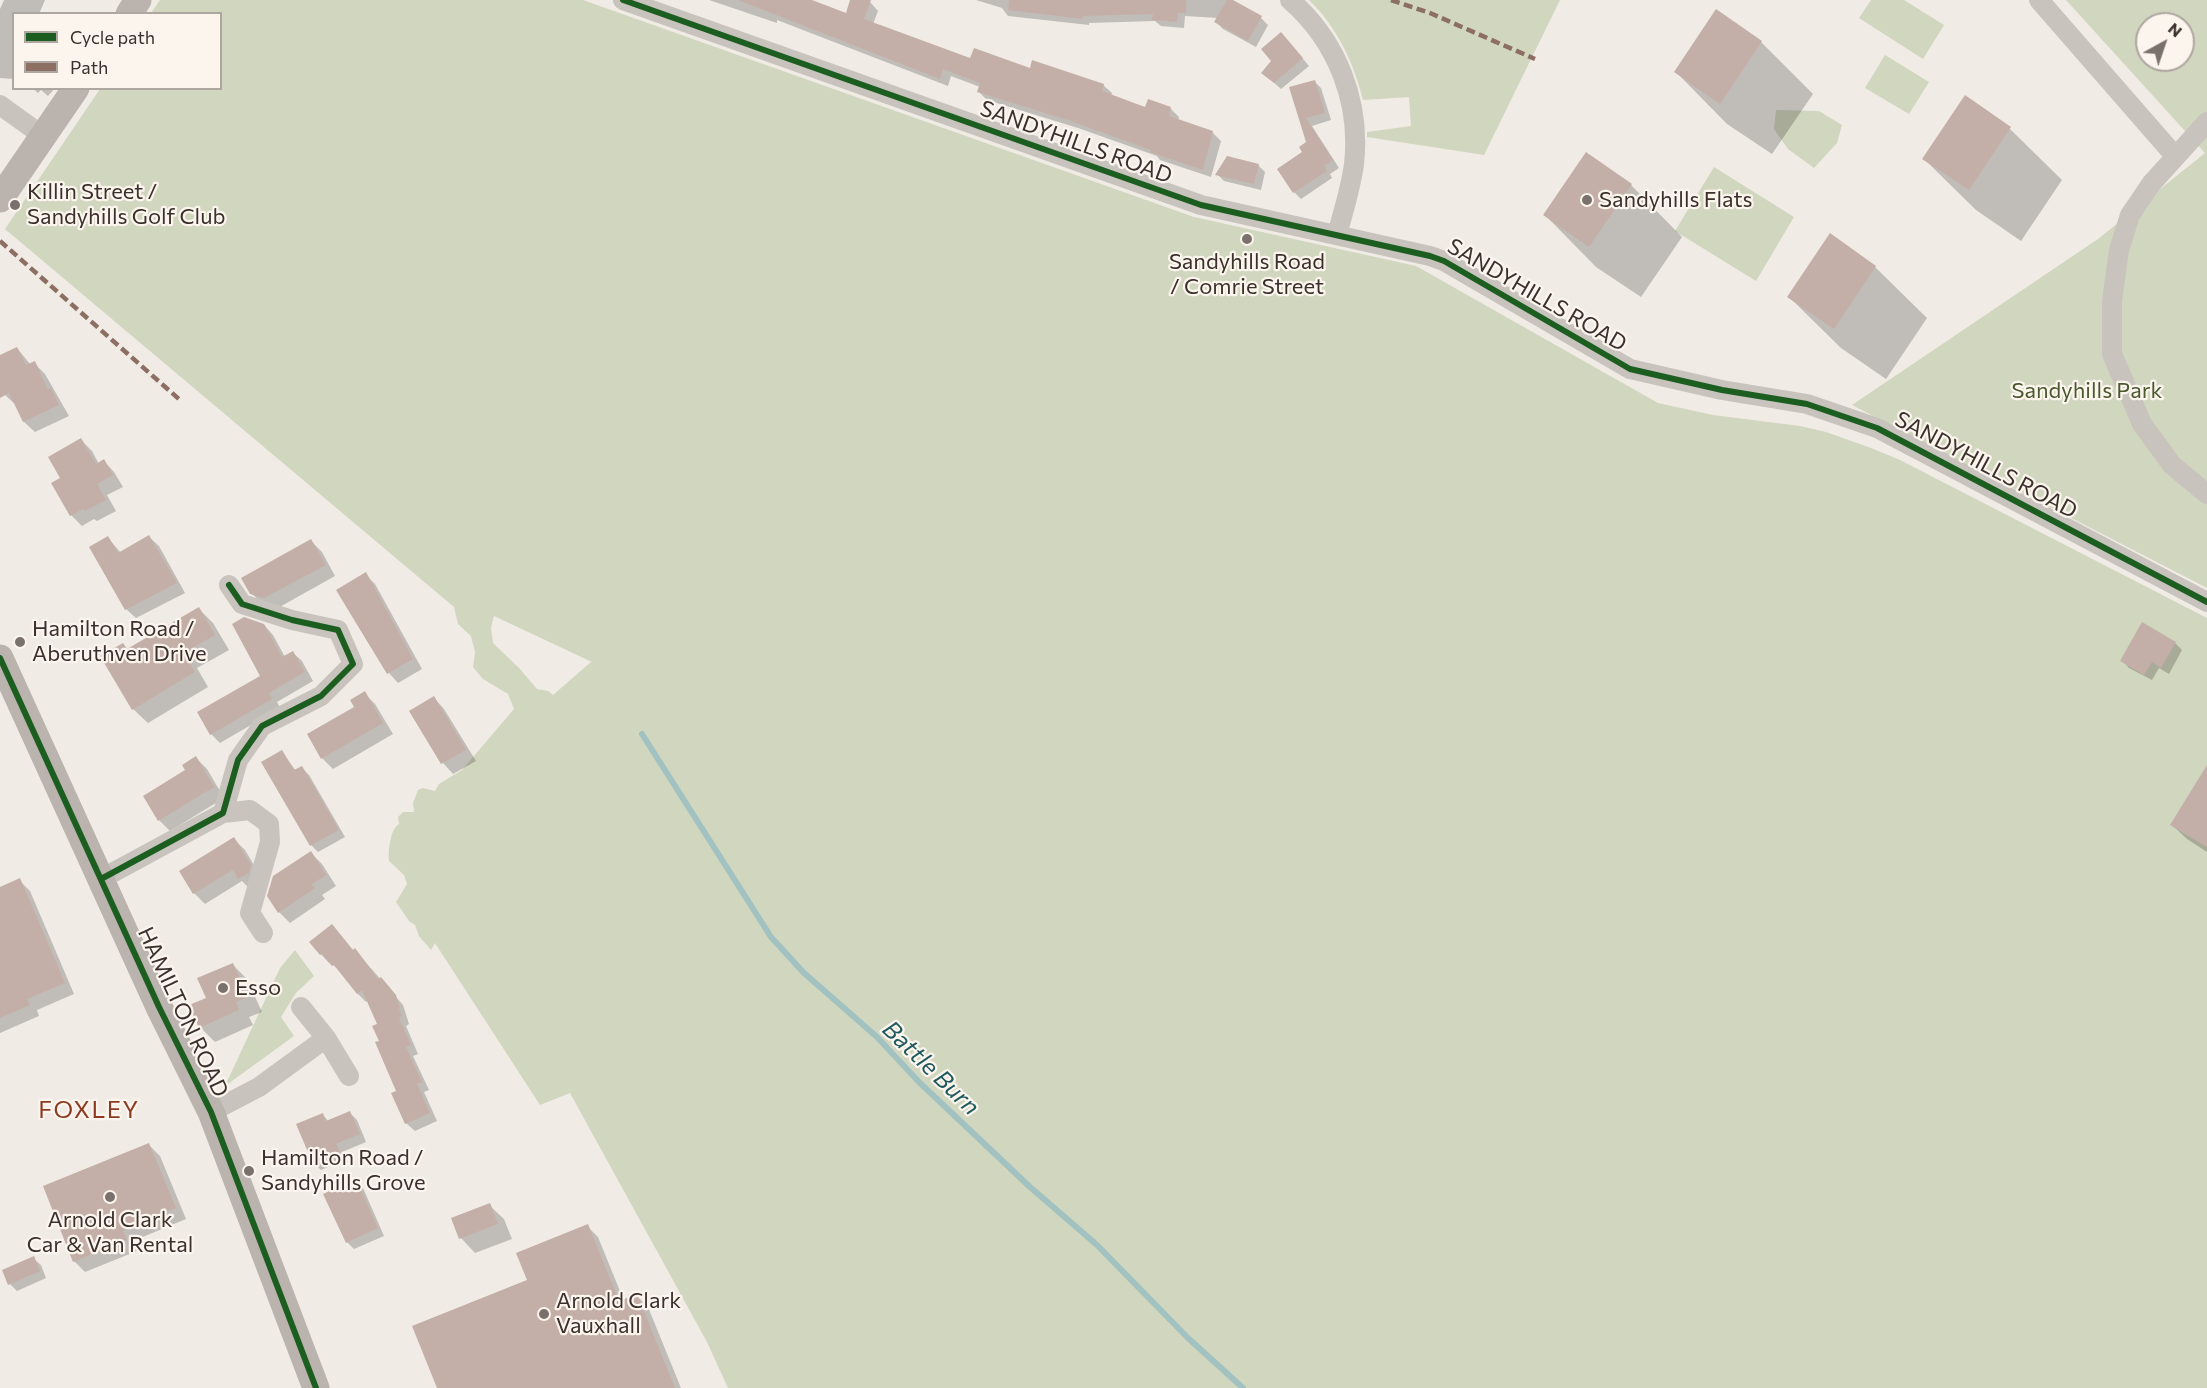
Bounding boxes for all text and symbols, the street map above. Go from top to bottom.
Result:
legend [12,12,222,90]
north arrow [2135,12,2195,72]
text: N [2165,18,2186,40]
text: Cycle path [70,26,155,48]
text: Path [70,56,108,78]
street label: SANDYHILLS ROAD [976,95,1176,189]
place label: Killin Street / Sandyhills Golf Club [27,179,225,230]
place label: Sandyhills Flats [1599,187,1753,213]
marker: Sandyhills Flats [1580,193,1594,207]
marker: Killin Street / Sandyhills Golf Club [8,198,22,212]
marker: Sandyhills Road / Comrie Street [1240,232,1254,246]
street label: SANDYHILLS ROAD [1443,233,1631,357]
place label: Sandyhills Road / Comrie Street [1169,249,1325,300]
park label: Sandyhills Park [2012,378,2162,404]
street label: SANDYHILLS ROAD [1890,406,2082,524]
place label: Hamilton Road / Aberuthven Drive [32,616,207,668]
marker: Hamilton Road / Aberuthven Drive [13,635,27,649]
street label: HAMILTON ROAD [132,923,234,1101]
place label: Esso [235,975,281,1001]
marker: Esso [216,981,230,995]
water label: Battle Burn [877,1015,985,1121]
district label: FOXLEY [38,1096,140,1124]
place label: Hamilton Road / Sandyhills Grove [261,1145,426,1196]
marker: Hamilton Road / Sandyhills Grove [242,1164,256,1178]
marker: Arnold Clark Car & Van Rental [103,1190,117,1204]
place label: Arnold Clark Car & Van Rental [27,1207,193,1258]
place label: Arnold Clark Vauxhall [556,1288,681,1340]
marker: Arnold Clark Vauxhall [537,1307,551,1321]

